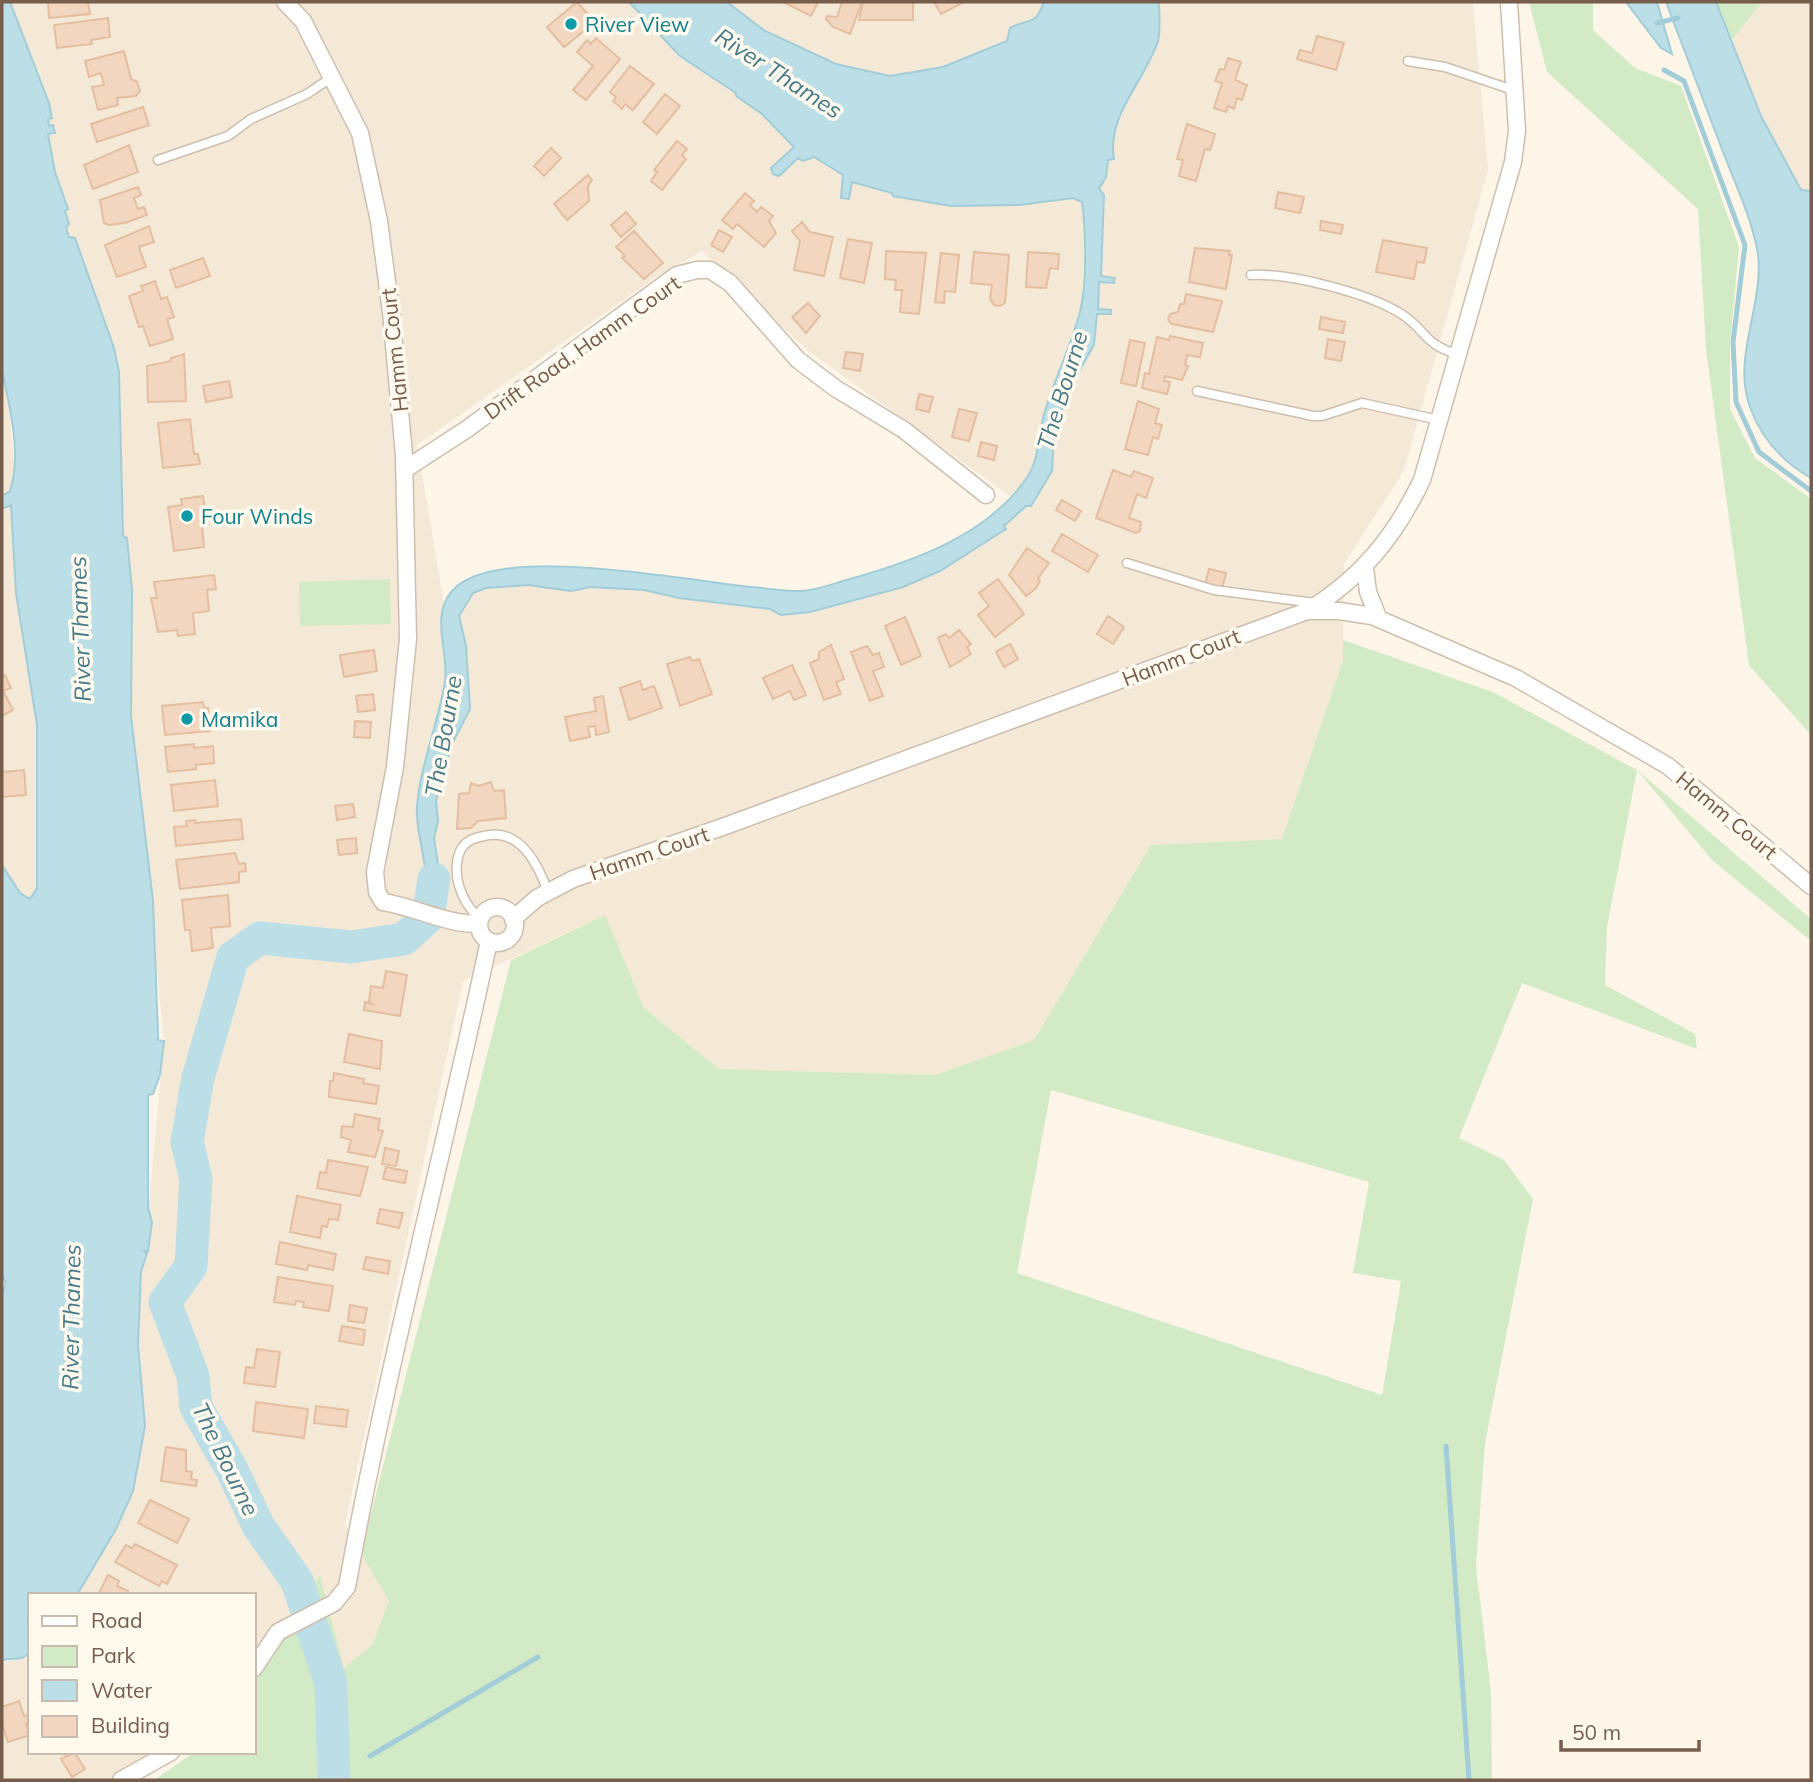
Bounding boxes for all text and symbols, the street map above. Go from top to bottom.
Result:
place label: River View [585,11,689,37]
marker: River View [563,16,579,32]
water label: River Thames [710,21,848,125]
street label: Drift Road, Hamm Court [479,269,685,425]
street label: Hamm Court [375,287,413,413]
water label: The Bourne [1030,327,1094,453]
place label: Four Winds [201,503,313,529]
marker: Four Winds [179,508,195,524]
water label: River Thames [63,556,97,702]
street label: Hamm Court [1118,623,1244,691]
water label: The Bourne [418,673,468,799]
place label: Mamika [201,706,278,732]
marker: Mamika [179,711,195,727]
street label: Hamm Court [1671,765,1783,865]
street label: Hamm Court [586,820,712,886]
water label: River Thames [55,1244,87,1390]
water label: The Bourne [186,1398,266,1520]
legend [28,1593,256,1754]
text: Road [91,1607,142,1633]
text: Park [91,1642,135,1668]
text: Water [91,1677,152,1703]
scale bar [1561,1708,1699,1752]
text: Building [91,1712,170,1738]
text: 50 m [1572,1719,1621,1745]

